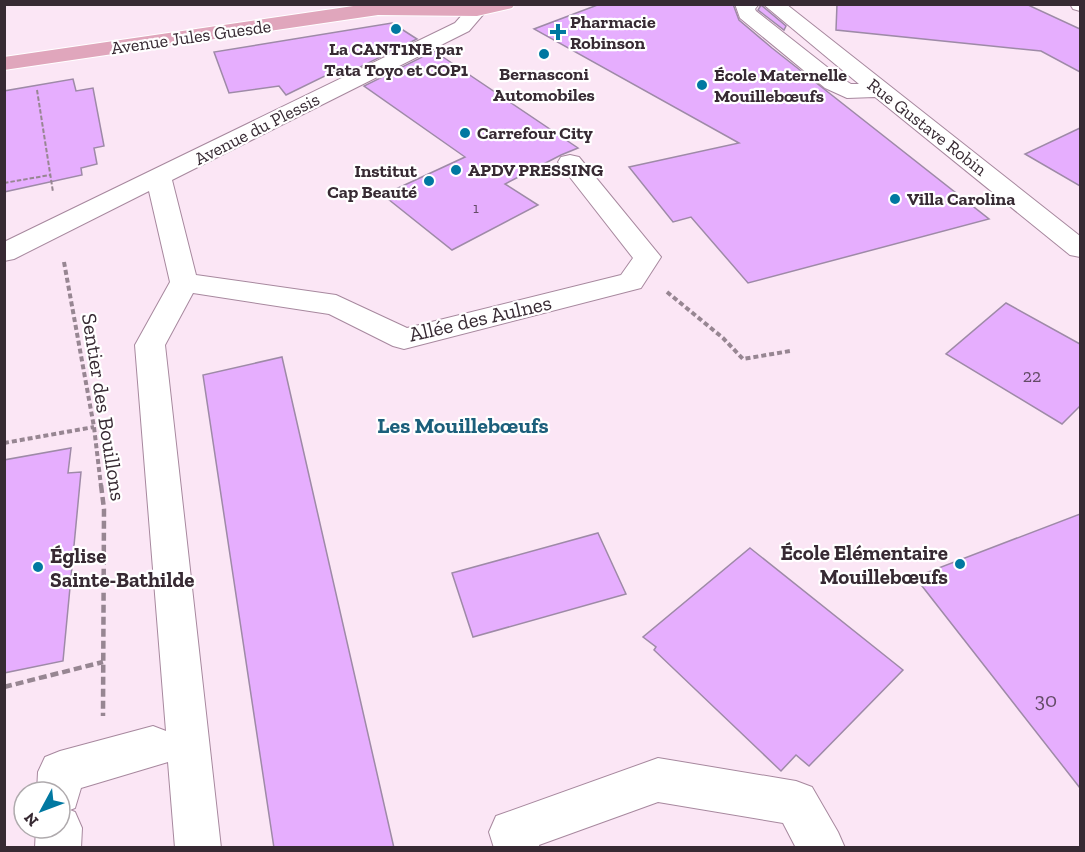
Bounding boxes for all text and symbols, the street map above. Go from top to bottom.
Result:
place label: Pharmacie Robinson [570,11,656,54]
street label: Avenue Jules Guesde [110,15,272,59]
marker: La CANT1NE par Tata Toyo et COP1 [389,22,403,36]
marker: Pharmacie Robinson [551,25,565,39]
place label: La CANT1NE par Tata Toyo et COP1 [324,38,468,81]
marker: Bernasconi Automobiles [537,47,551,61]
place label: Bernasconi Automobiles [493,63,595,106]
place label: École Maternelle Mouillebœufs [714,64,847,107]
street label: Rue Gustave Robin [863,73,992,181]
marker: École Maternelle Mouillebœufs [695,78,709,92]
street label: Avenue du Plessis [191,88,323,170]
place label: Carrefour City [477,122,593,144]
marker: Carrefour City [458,126,472,140]
place label: APDV PRESSING [468,159,603,181]
place label: Institut Cap Beauté [327,160,418,203]
marker: APDV PRESSING [449,163,463,177]
marker: Institut Cap Beauté [422,174,436,188]
place label: Villa Carolina [907,188,1015,210]
marker: Villa Carolina [888,192,902,206]
house number: 1 [473,199,479,217]
street label: Allée des Aulnes [406,289,554,347]
street label: Sentier des Bouillons [77,311,131,503]
house number: 22 [1023,365,1041,387]
district label: Les Mouillebœufs [377,412,549,439]
place label: École Elémentaire Mouillebœufs [780,540,948,589]
place label: Église Sainte-Bathilde [50,543,195,592]
marker: École Elémentaire Mouillebœufs [953,557,967,571]
marker: Église Sainte-Bathilde [31,560,45,574]
house number: 30 [1035,687,1057,712]
north arrow [12,780,72,840]
text: N [20,809,42,830]

